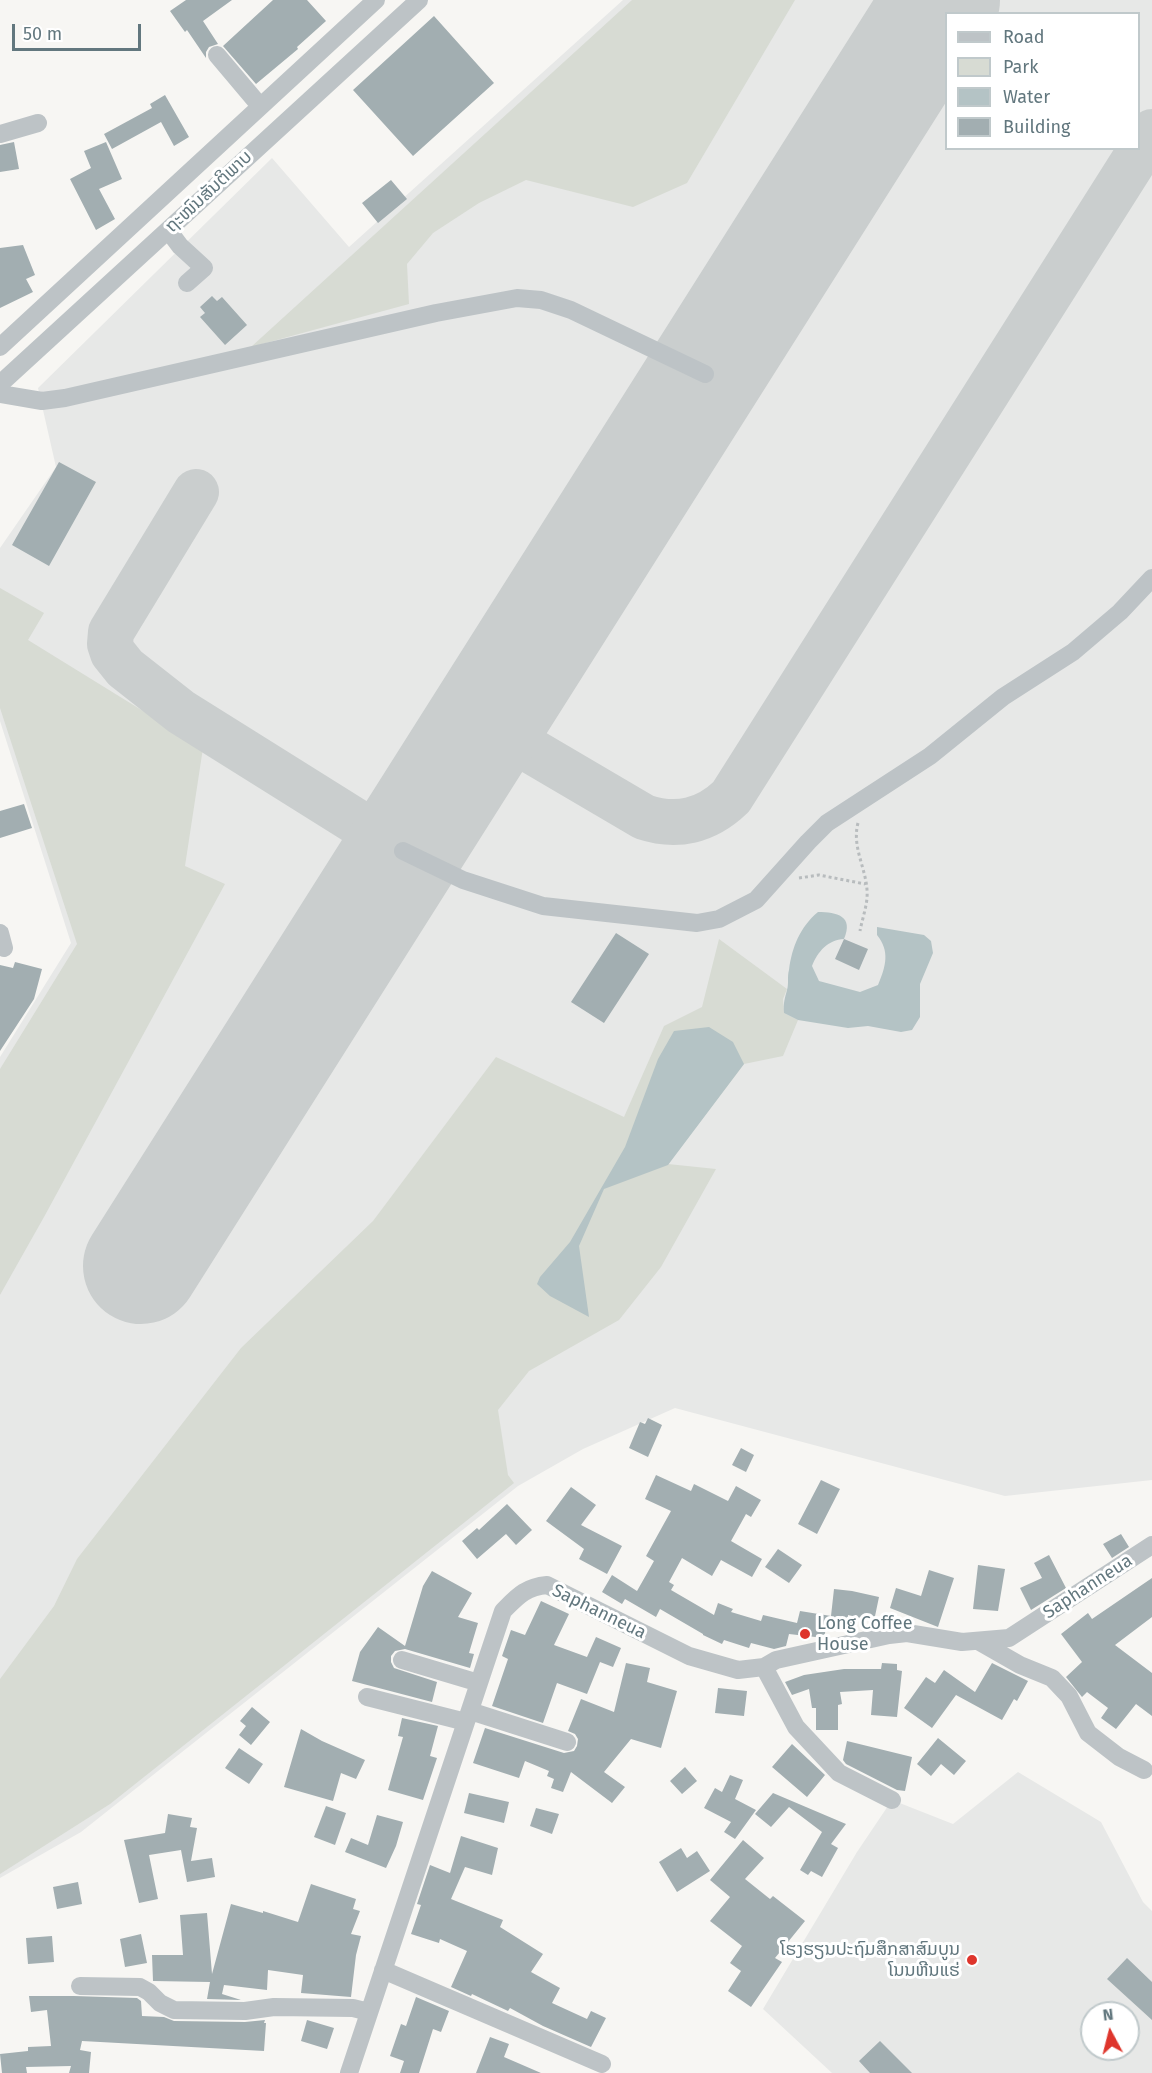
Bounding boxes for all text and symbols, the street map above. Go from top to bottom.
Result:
scale bar [15,12,144,50]
legend [945,12,1140,150]
text: 50 m [23,23,62,45]
text: Road [1003,26,1045,48]
text: Park [1003,56,1038,78]
text: Water [1003,86,1050,108]
text: Building [1003,116,1070,138]
street label: ຖະໜົນສັນຕິພາບ [161,146,257,238]
street label: Saphanneua [1039,1550,1137,1624]
street label: Saphanneua [549,1580,649,1644]
place label: Long Coffee House [817,1613,912,1656]
marker: Long Coffee House [798,1627,812,1641]
place label: ໂຮງຮຽນປະຖົມສຶກສາສົມບູນ ໂນນຫີນແຮ່ [780,1939,960,1982]
marker: ໂຮງຮຽນປະຖົມສຶກສາສົມບູນ ໂນນຫີນແຮ່ [965,1953,979,1967]
north arrow [1080,2001,1140,2061]
text: N [1102,2005,1114,2025]

